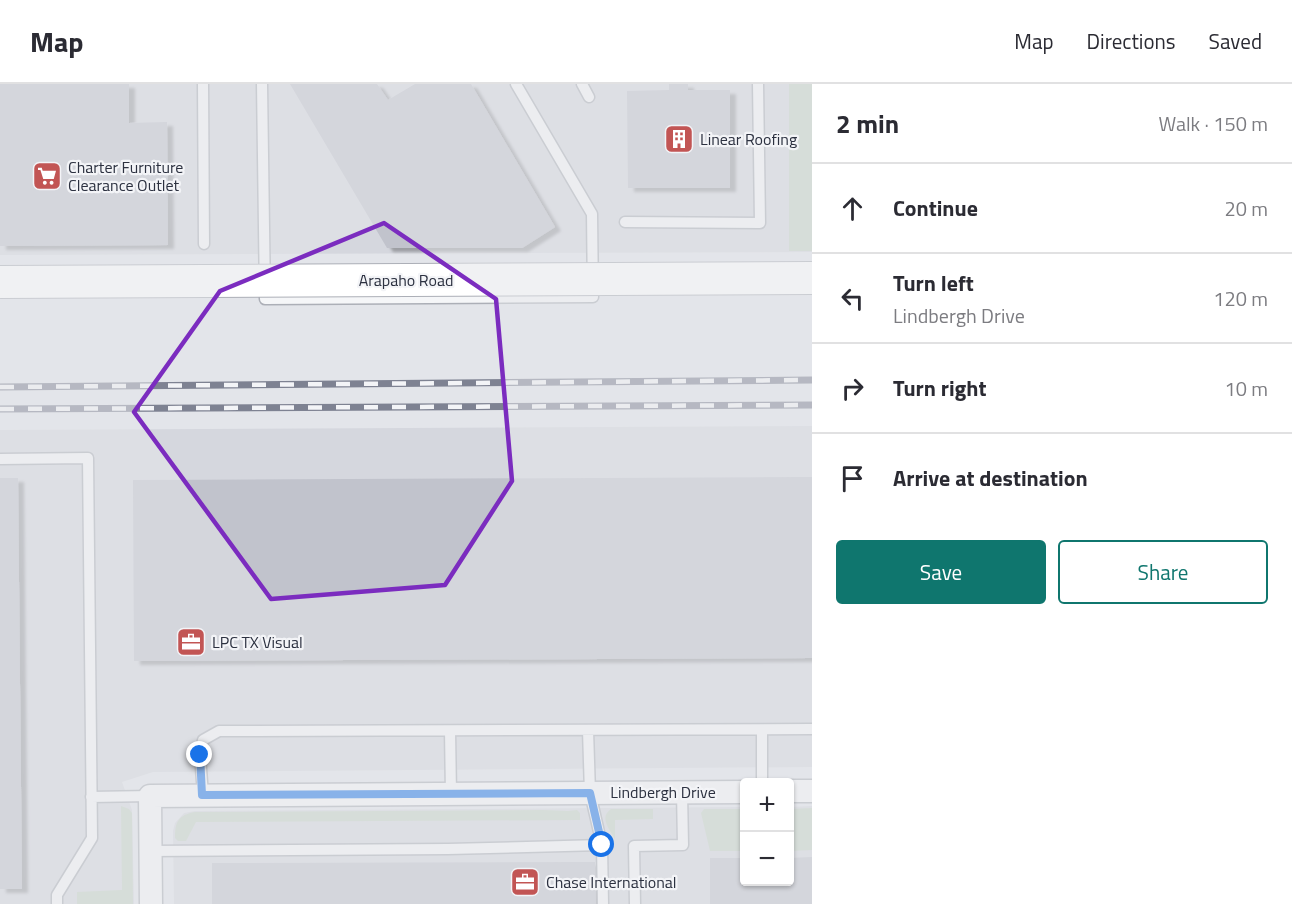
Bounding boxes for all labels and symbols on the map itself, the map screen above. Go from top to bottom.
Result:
building icon: Linear Roofing [663,123,695,155]
place label: Linear Roofing [700,127,797,151]
place label: Charter Furniture Clearance Outlet [68,155,183,197]
supermarket icon: Charter Furniture Clearance Outlet [31,160,63,192]
street label: Arapaho Road [359,268,453,292]
office icon: LPC TX Visual [175,626,207,658]
place label: LPC TX Visual [212,630,303,654]
route end [186,741,212,767]
street label: Lindbergh Drive [610,780,716,804]
route start [588,831,614,857]
office icon: Chase International [509,866,541,898]
place label: Chase International [546,870,677,894]

